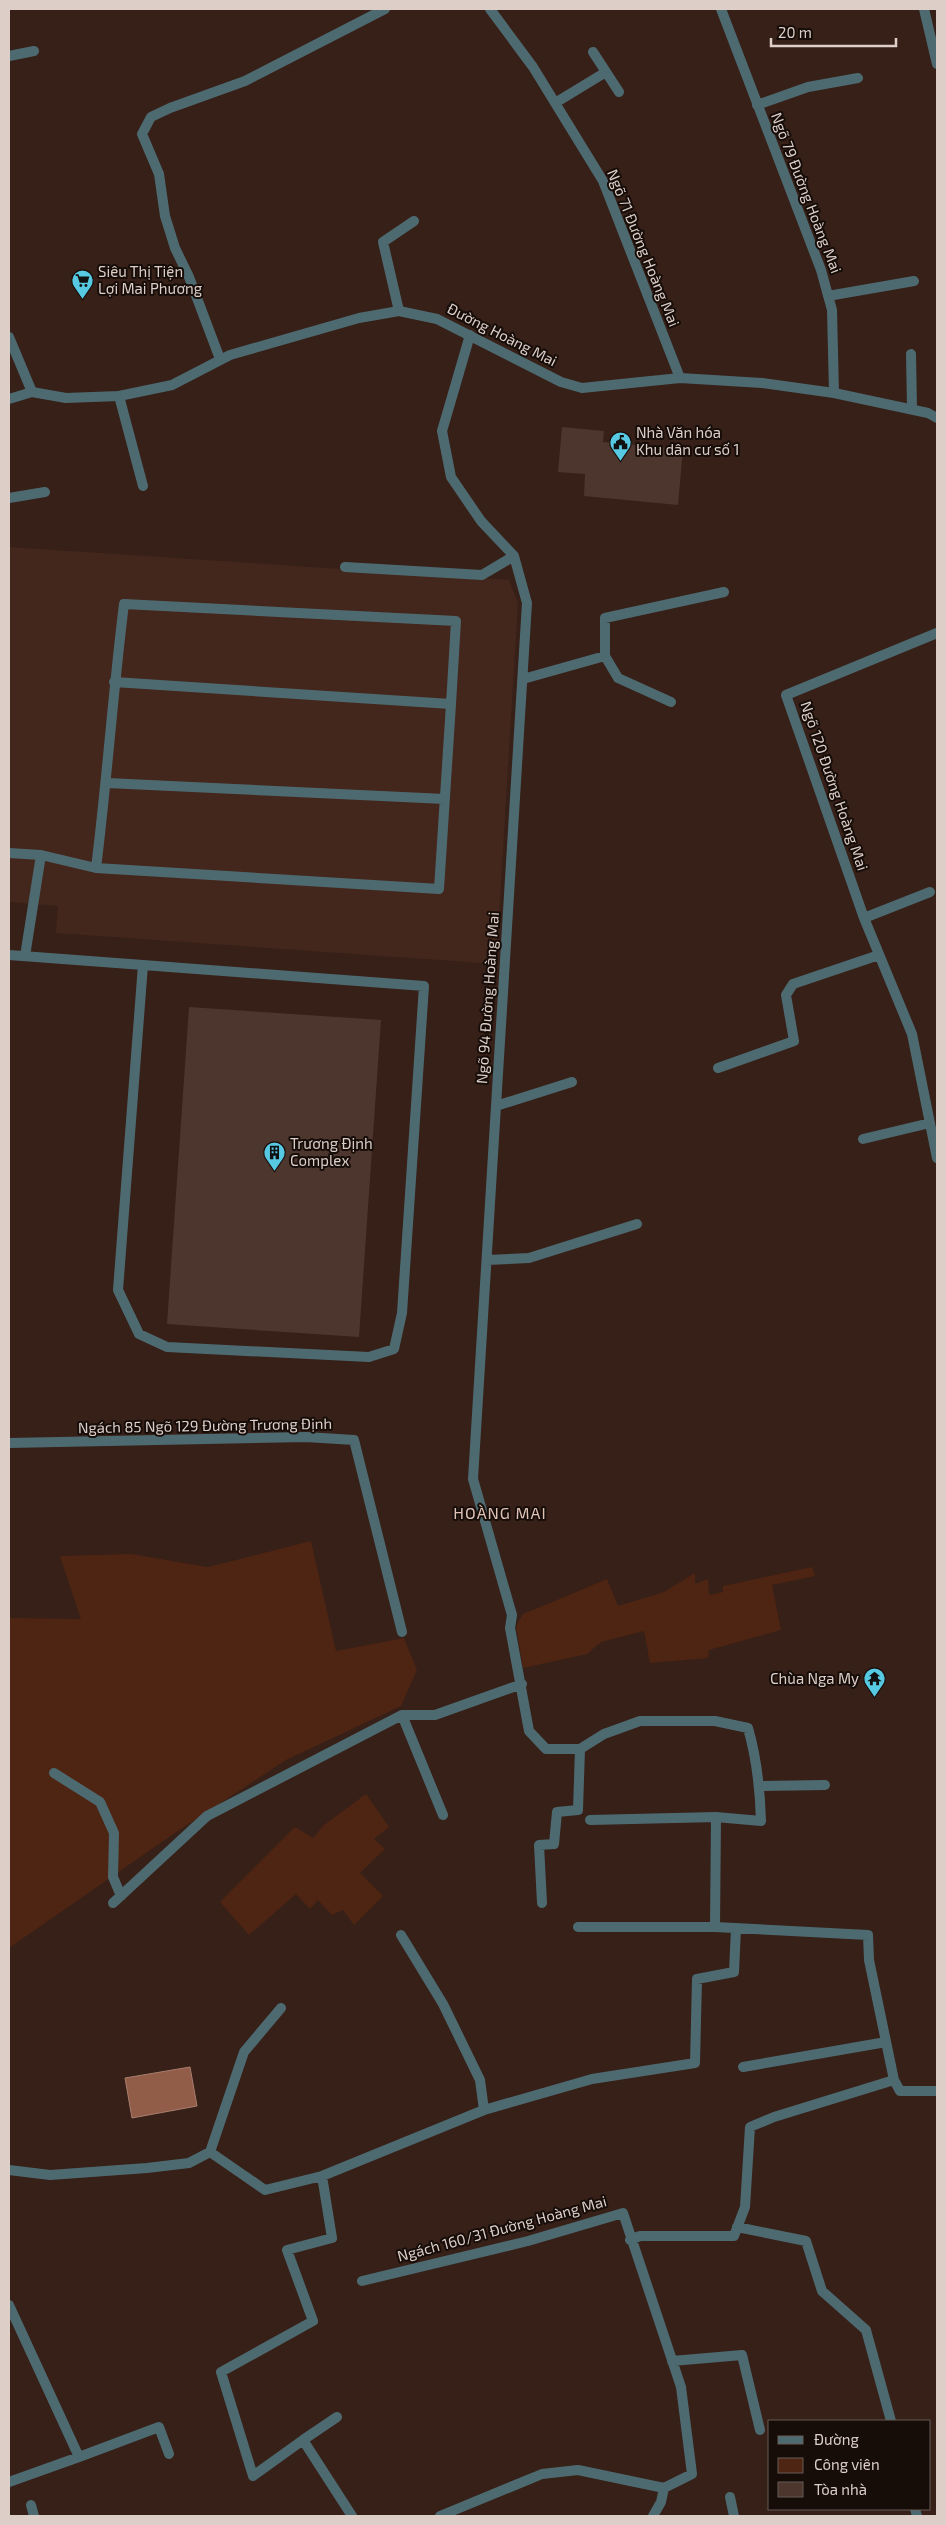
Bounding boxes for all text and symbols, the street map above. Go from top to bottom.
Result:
scale bar [771,15,896,47]
text: 20 m [778,23,812,41]
street label: Ngõ 79 Đường Hoàng Mai [768,110,846,276]
street label: Ngõ 71 Đường Hoàng Mai [604,166,684,329]
place label: Siêu Thị Tiện Lợi Mai Phương [98,262,203,297]
supermarket icon: Siêu Thị Tiện Lợi Mai Phương [70,269,94,300]
street label: Đường Hoàng Mai [445,299,560,369]
place label: Nhà Văn hóa Khu dân cư số 1 [636,423,739,458]
public building icon: Nhà Văn hóa Khu dân cư số 1 [608,430,632,461]
street label: Ngõ 120 Đường Hoàng Mai [797,699,872,873]
street label: Ngõ 94 Đường Hoàng Mai [472,911,502,1085]
place label: Trương Định Complex [290,1134,373,1169]
building icon: Trương Định Complex [262,1141,286,1172]
street label: Ngách 85 Ngõ 129 Đường Trương Định [78,1414,332,1436]
district label: HOÀNG MAI [453,1503,547,1522]
temple icon: Chùa Nga My [863,1667,887,1698]
place label: Chùa Nga My [770,1669,859,1687]
street label: Ngách 160/31 Đường Hoàng Mai [395,2191,608,2265]
legend [768,2420,931,2510]
text: Đường [814,2430,859,2448]
text: Công viên [814,2455,880,2473]
text: Tòa nhà [814,2480,867,2498]

